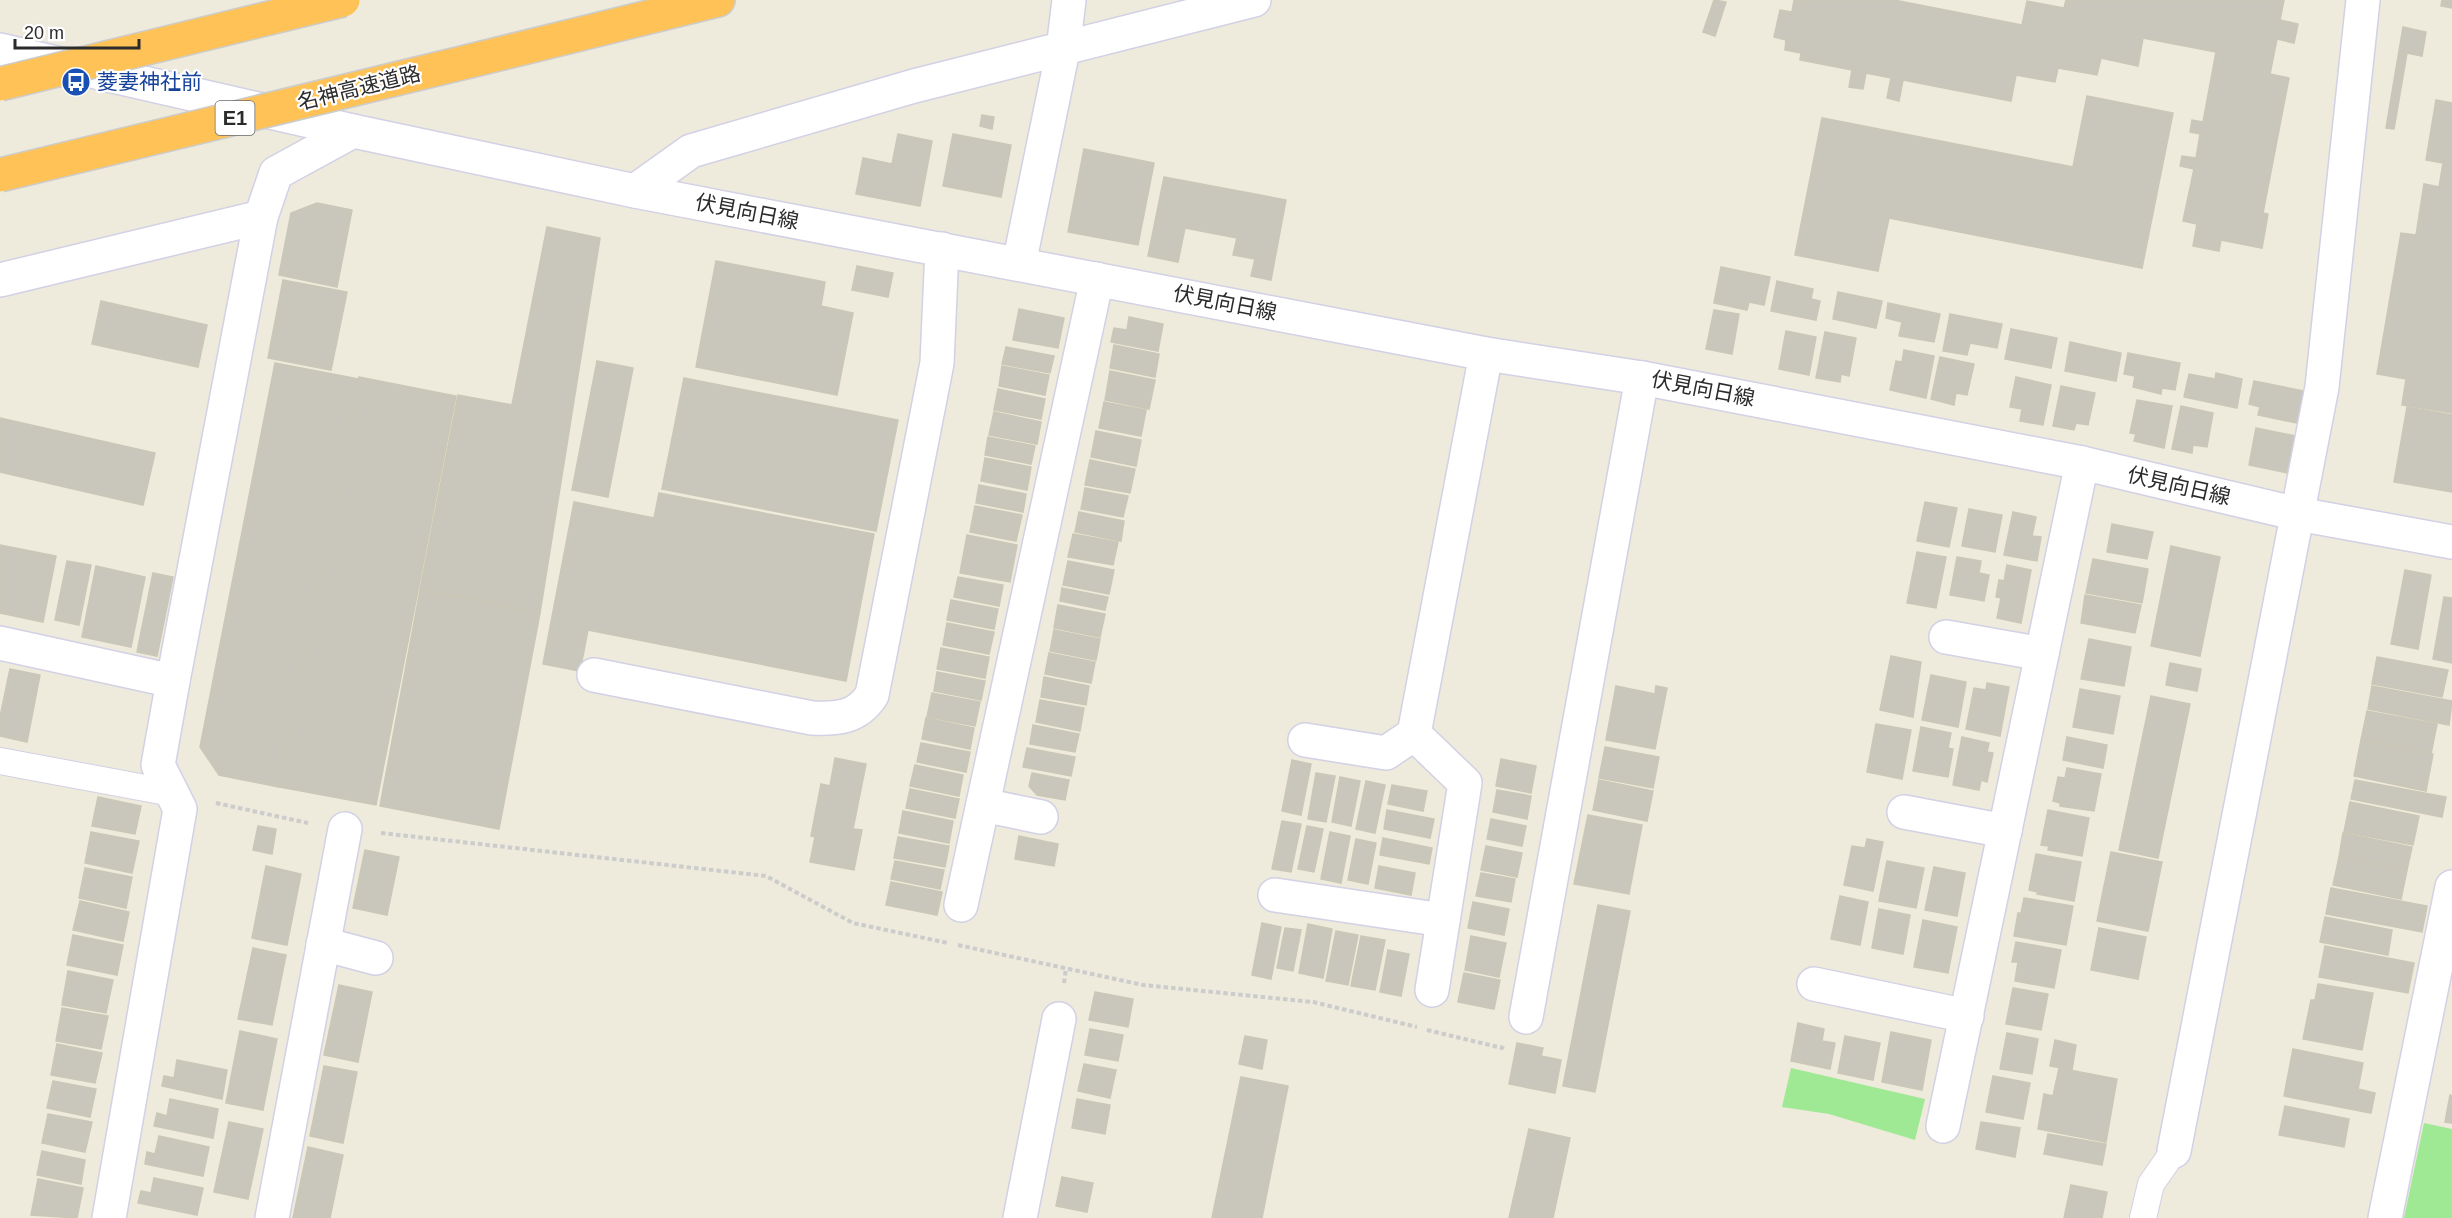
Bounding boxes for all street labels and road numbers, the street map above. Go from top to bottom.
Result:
street label: 名神高速道路 [295,61,423,114]
road number: E1 [216,101,254,135]
street label: 伏見向日線 [693,190,801,233]
street label: 伏見向日線 [1171,281,1279,324]
street label: 伏見向日線 [1649,367,1757,410]
street label: 伏見向日線 [2125,462,2233,509]

